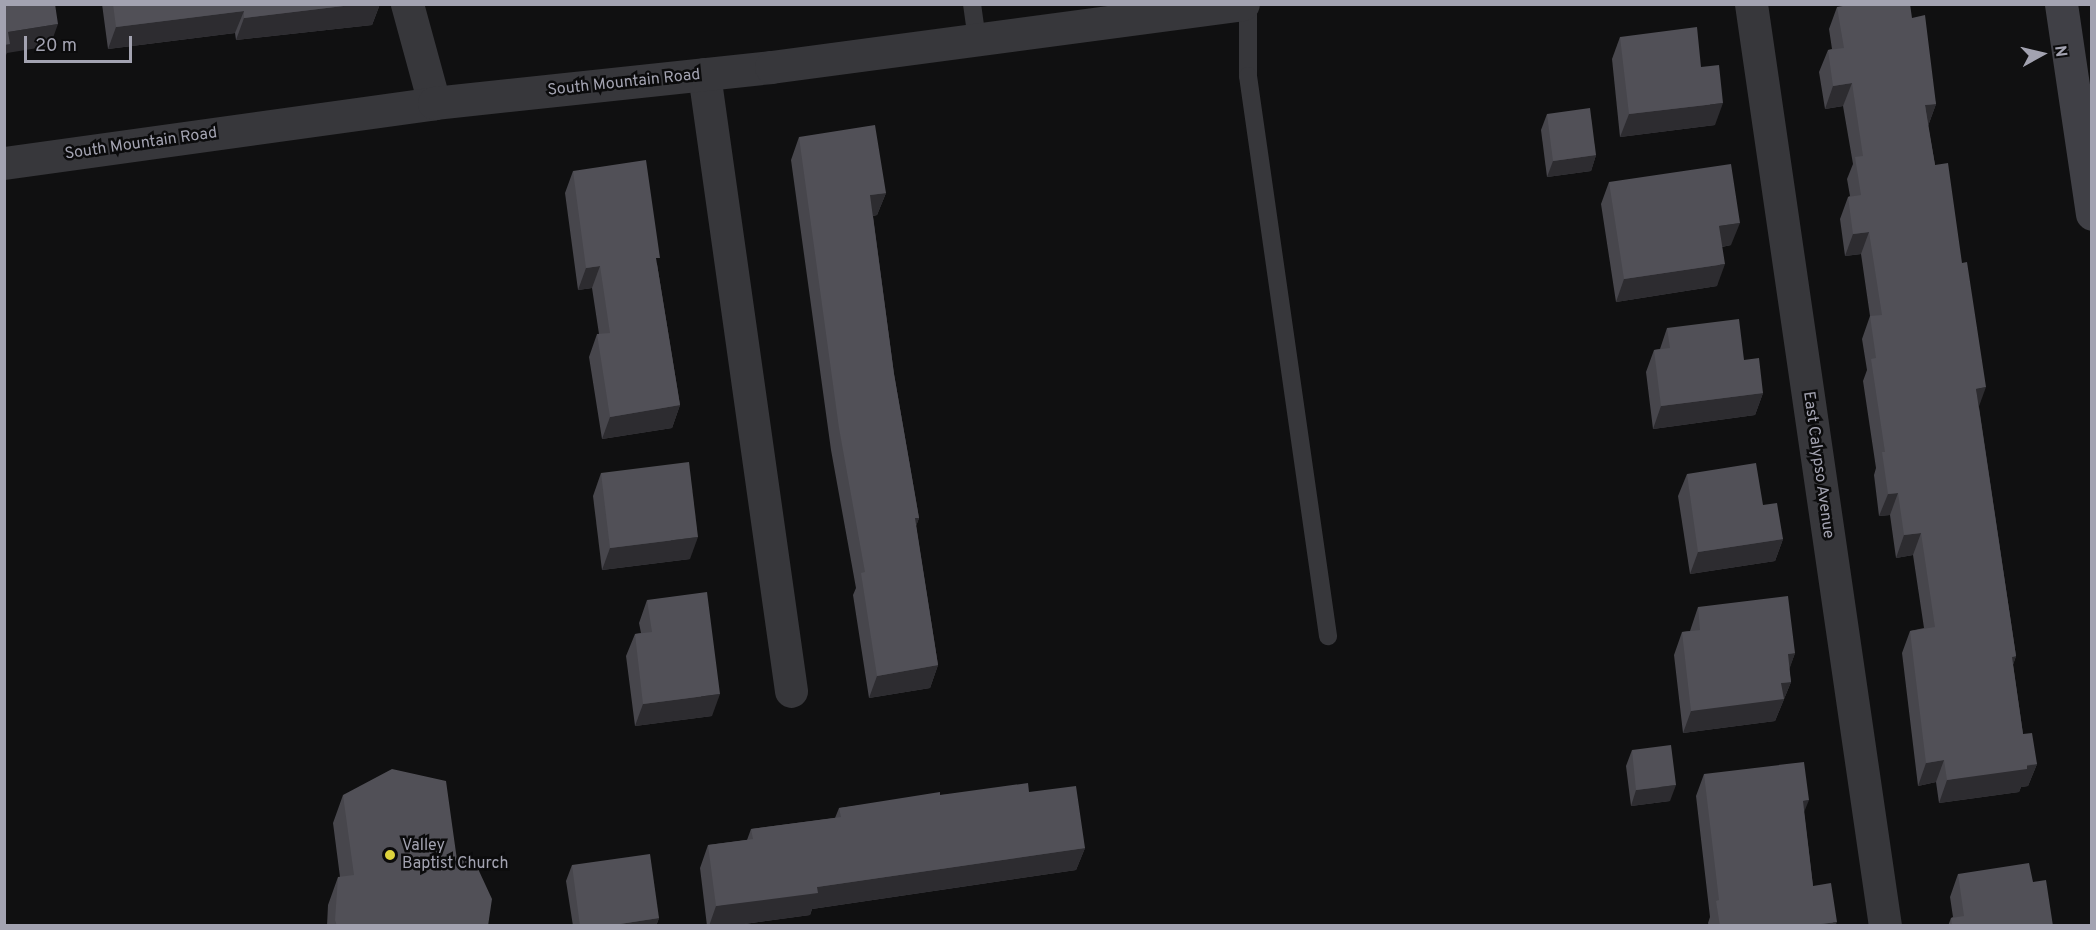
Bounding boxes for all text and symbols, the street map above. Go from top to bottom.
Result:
scale bar [27,24,135,62]
north arrow [2012,24,2072,84]
text: 20 m [35,35,77,58]
text: N [2049,44,2071,59]
street label: South Mountain Road [547,65,701,101]
street label: South Mountain Road [64,124,218,164]
street label: East Calypso Avenue [1798,390,1838,540]
place label: Valley Baptist Church [402,836,508,874]
marker: Valley Baptist Church [383,848,397,862]

